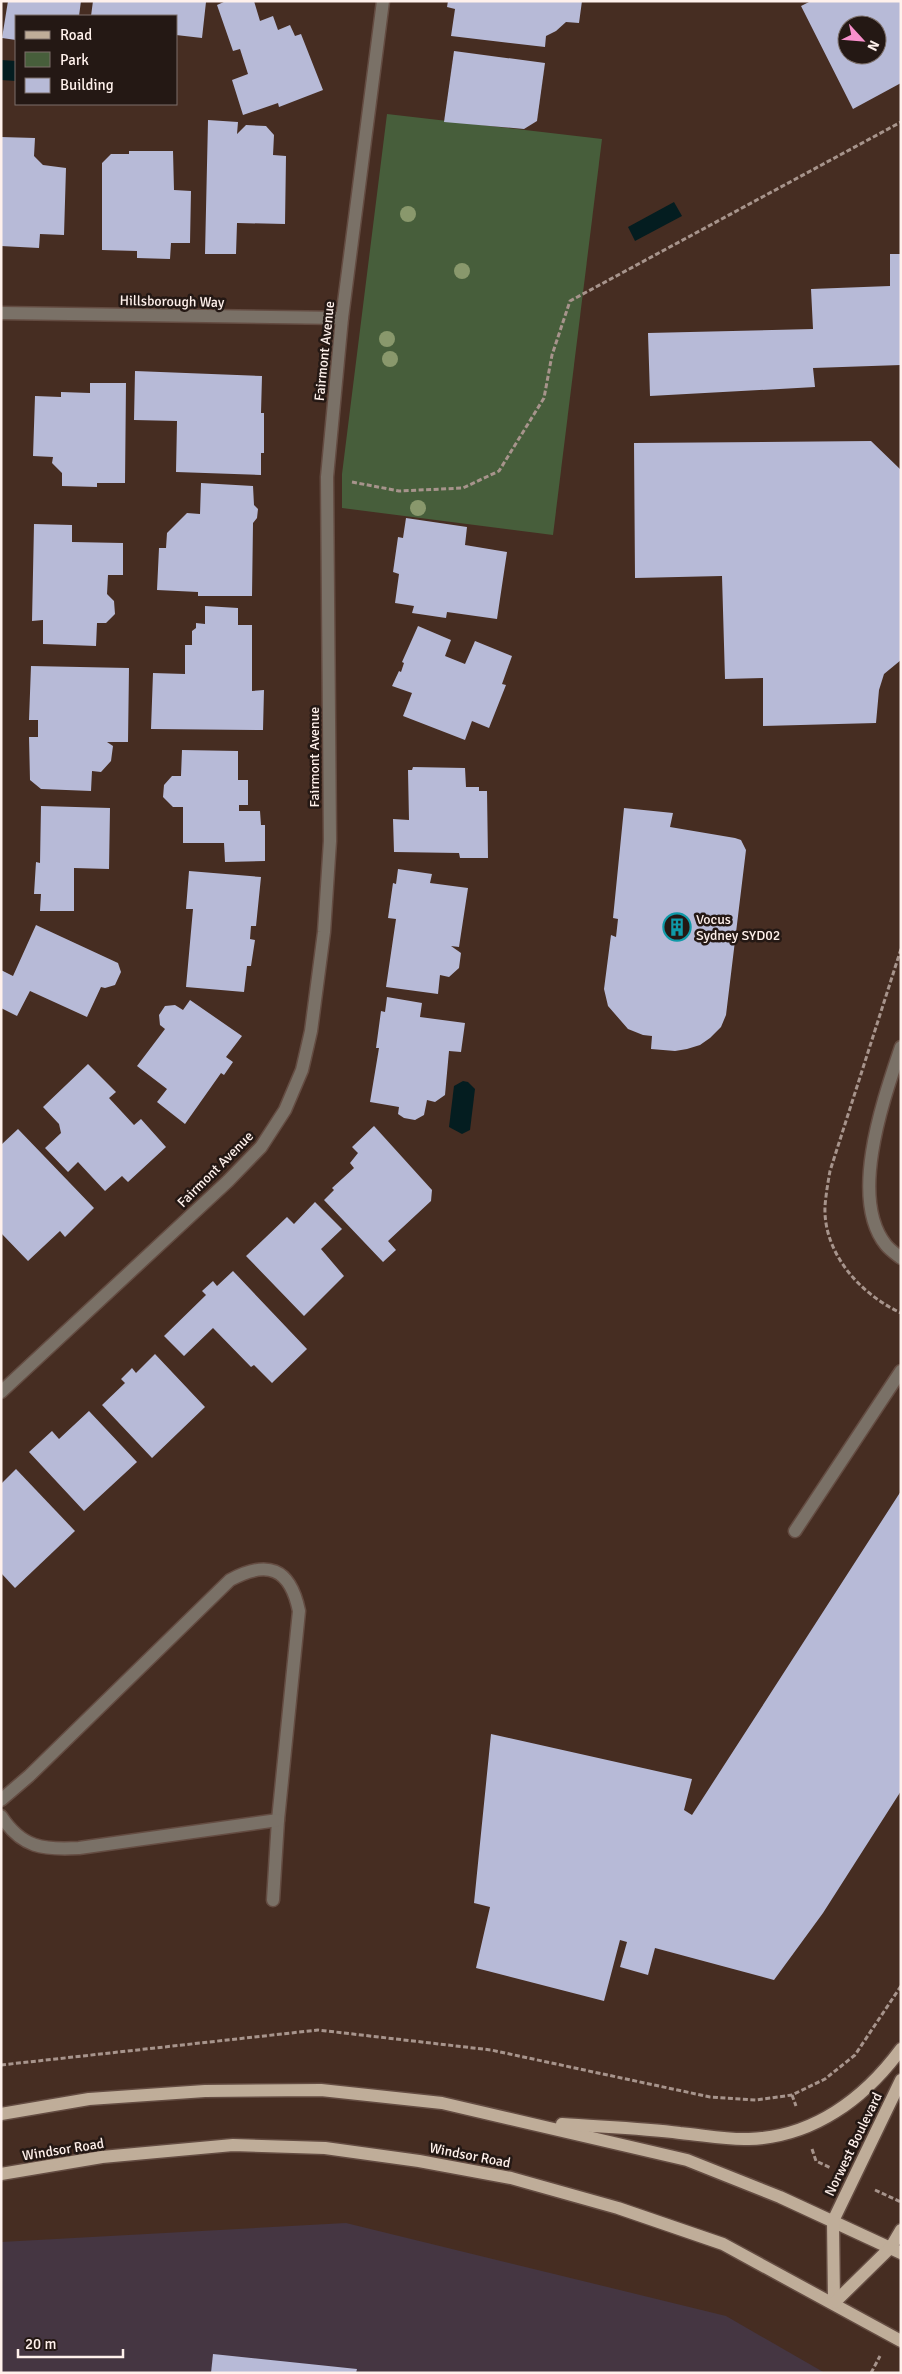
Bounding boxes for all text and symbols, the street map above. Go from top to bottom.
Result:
legend [15,15,178,105]
north arrow [837,15,887,65]
text: Road [60,26,92,44]
text: N [863,37,883,54]
text: Park [60,51,89,69]
text: Building [60,76,114,94]
street label: Hillsborough Way [119,292,225,311]
street label: Fairmont Avenue [311,300,338,402]
street label: Fairmont Avenue [306,707,323,807]
place label: Vocus Sydney SYD02 [696,911,780,944]
building icon: Vocus Sydney SYD02 [662,912,692,942]
street label: Fairmont Avenue [174,1128,257,1211]
street label: Norwest Boulevard [821,2090,886,2199]
street label: Windsor Road [21,2135,105,2164]
street label: Windsor Road [428,2139,512,2172]
scale bar [18,2326,122,2358]
text: 20 m [25,2335,56,2353]

